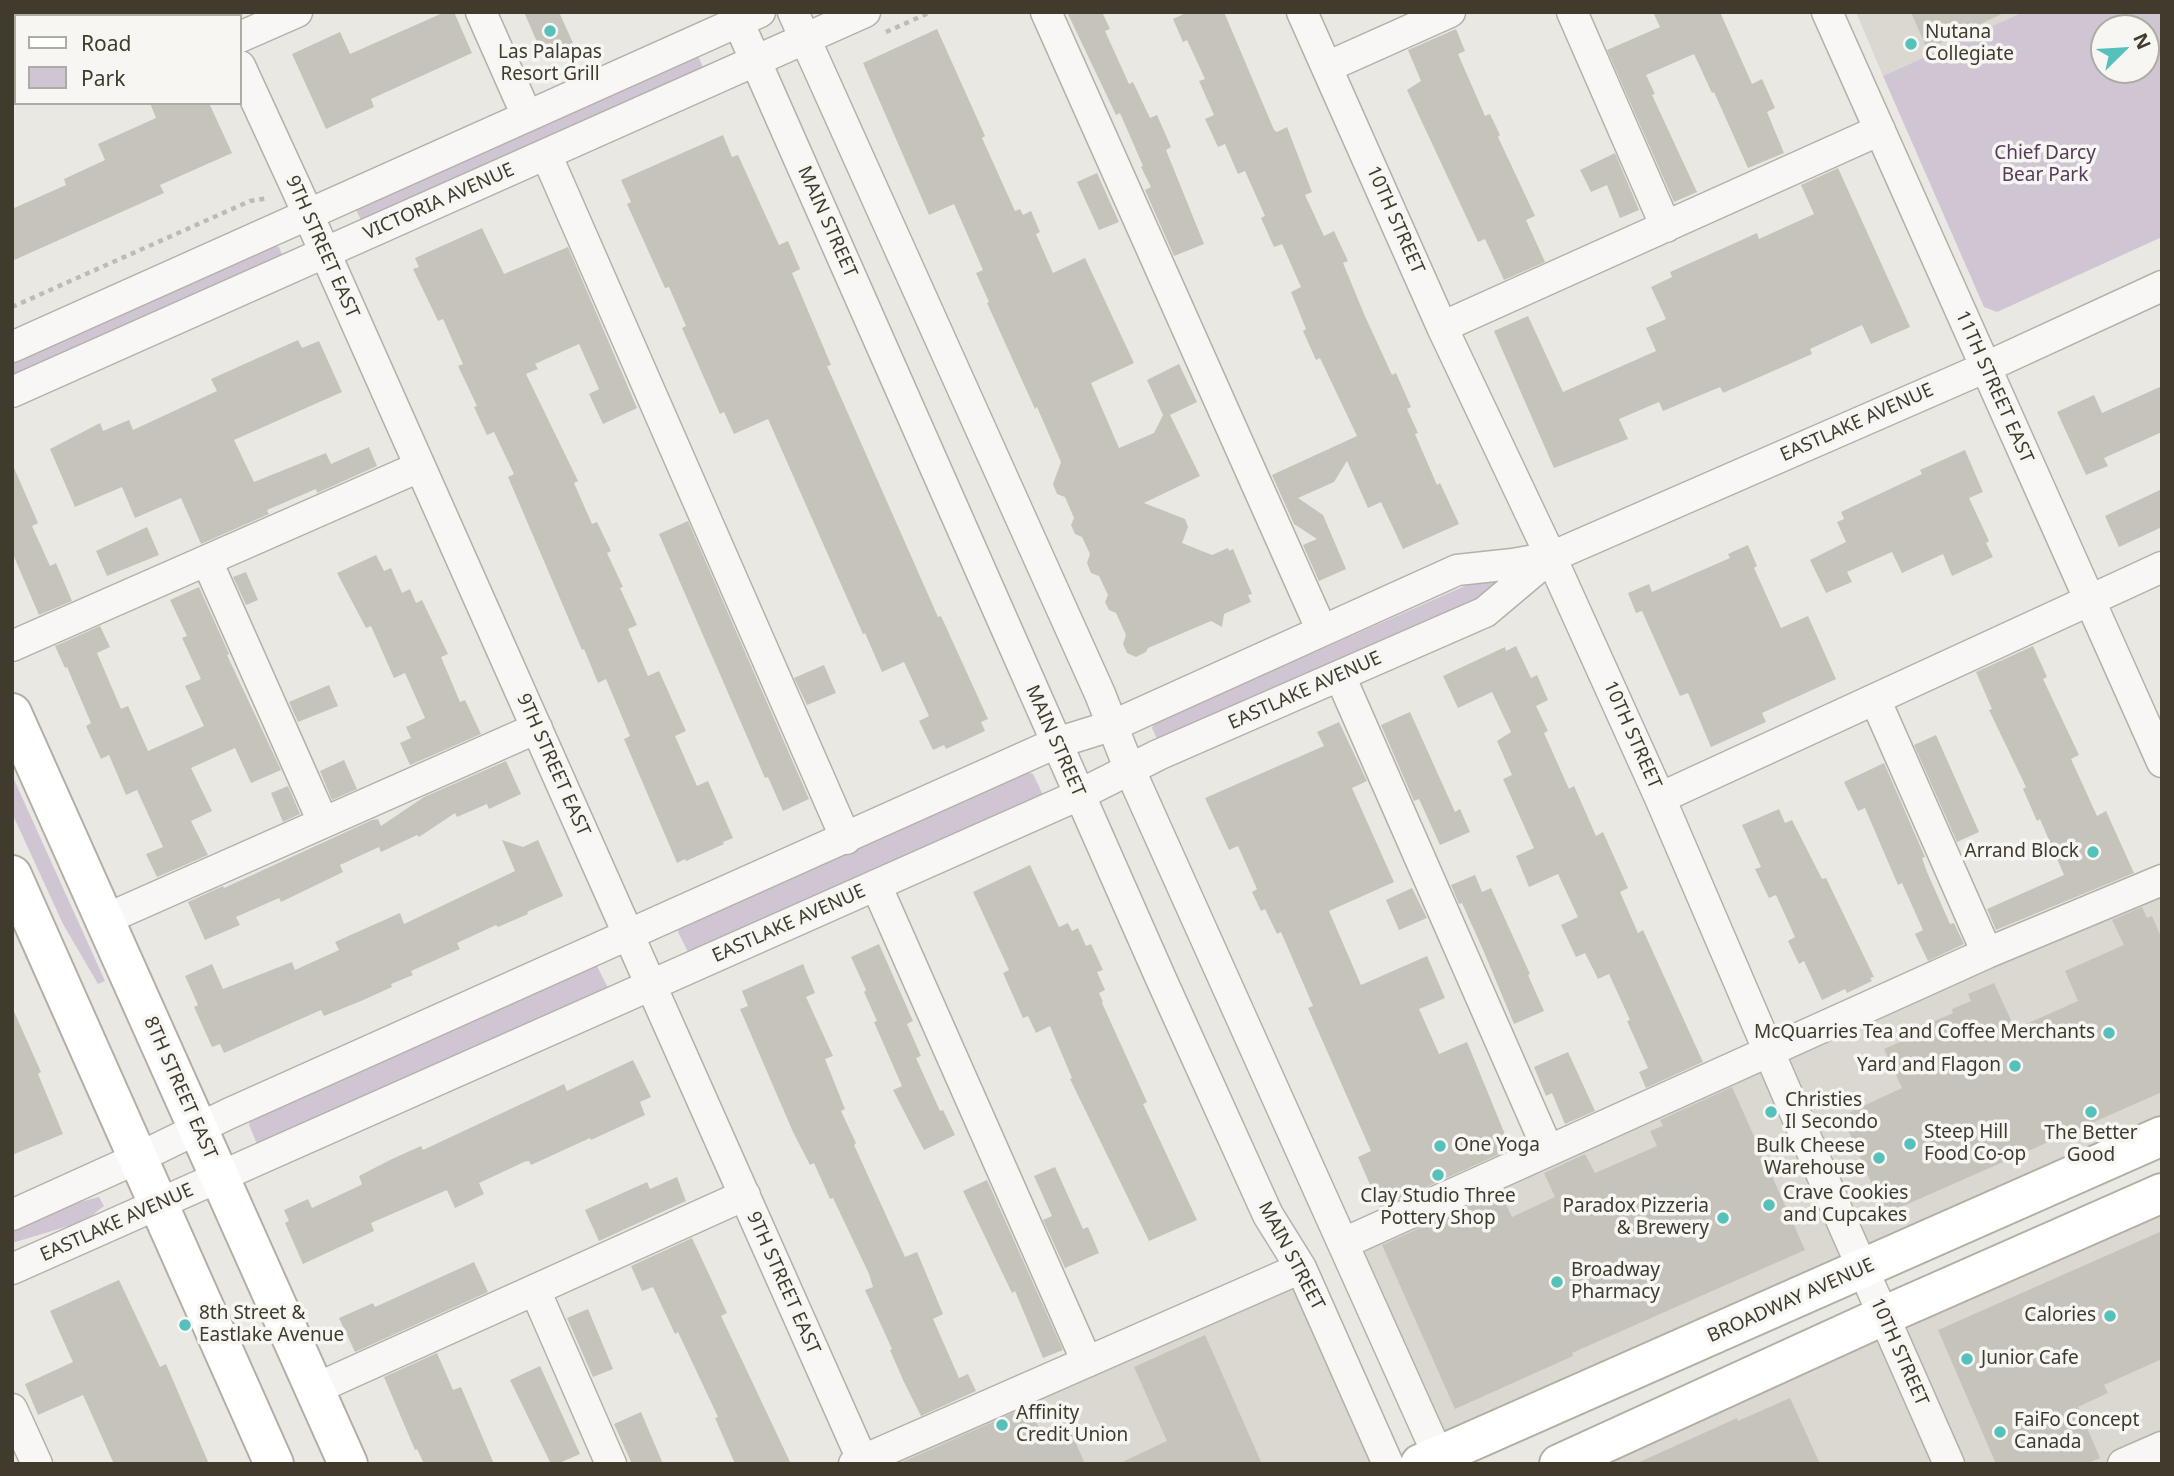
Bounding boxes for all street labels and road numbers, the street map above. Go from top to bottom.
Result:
street label: VICTORIA AVENUE [360,159,518,245]
street label: 10TH STREET [1361,162,1429,278]
street label: MAIN STREET [792,163,862,281]
street label: 9TH STREET EAST [280,172,364,322]
street label: 11TH STREET EAST [1950,307,2038,467]
street label: EASTLAKE AVENUE [1777,379,1937,467]
street label: EASTLAKE AVENUE [1225,647,1385,735]
street label: 10TH STREET [1598,677,1666,793]
street label: MAIN STREET [1020,682,1090,800]
street label: 9TH STREET EAST [511,690,595,840]
street label: EASTLAKE AVENUE [709,880,869,968]
street label: 8TH STREET EAST [138,1013,222,1163]
street label: EASTLAKE AVENUE [37,1179,197,1267]
street label: MAIN STREET [1253,1198,1329,1314]
street label: 9TH STREET EAST [741,1208,825,1358]
street label: BROADWAY AVENUE [1704,1254,1878,1348]
street label: 10TH STREET [1865,1294,1933,1410]

